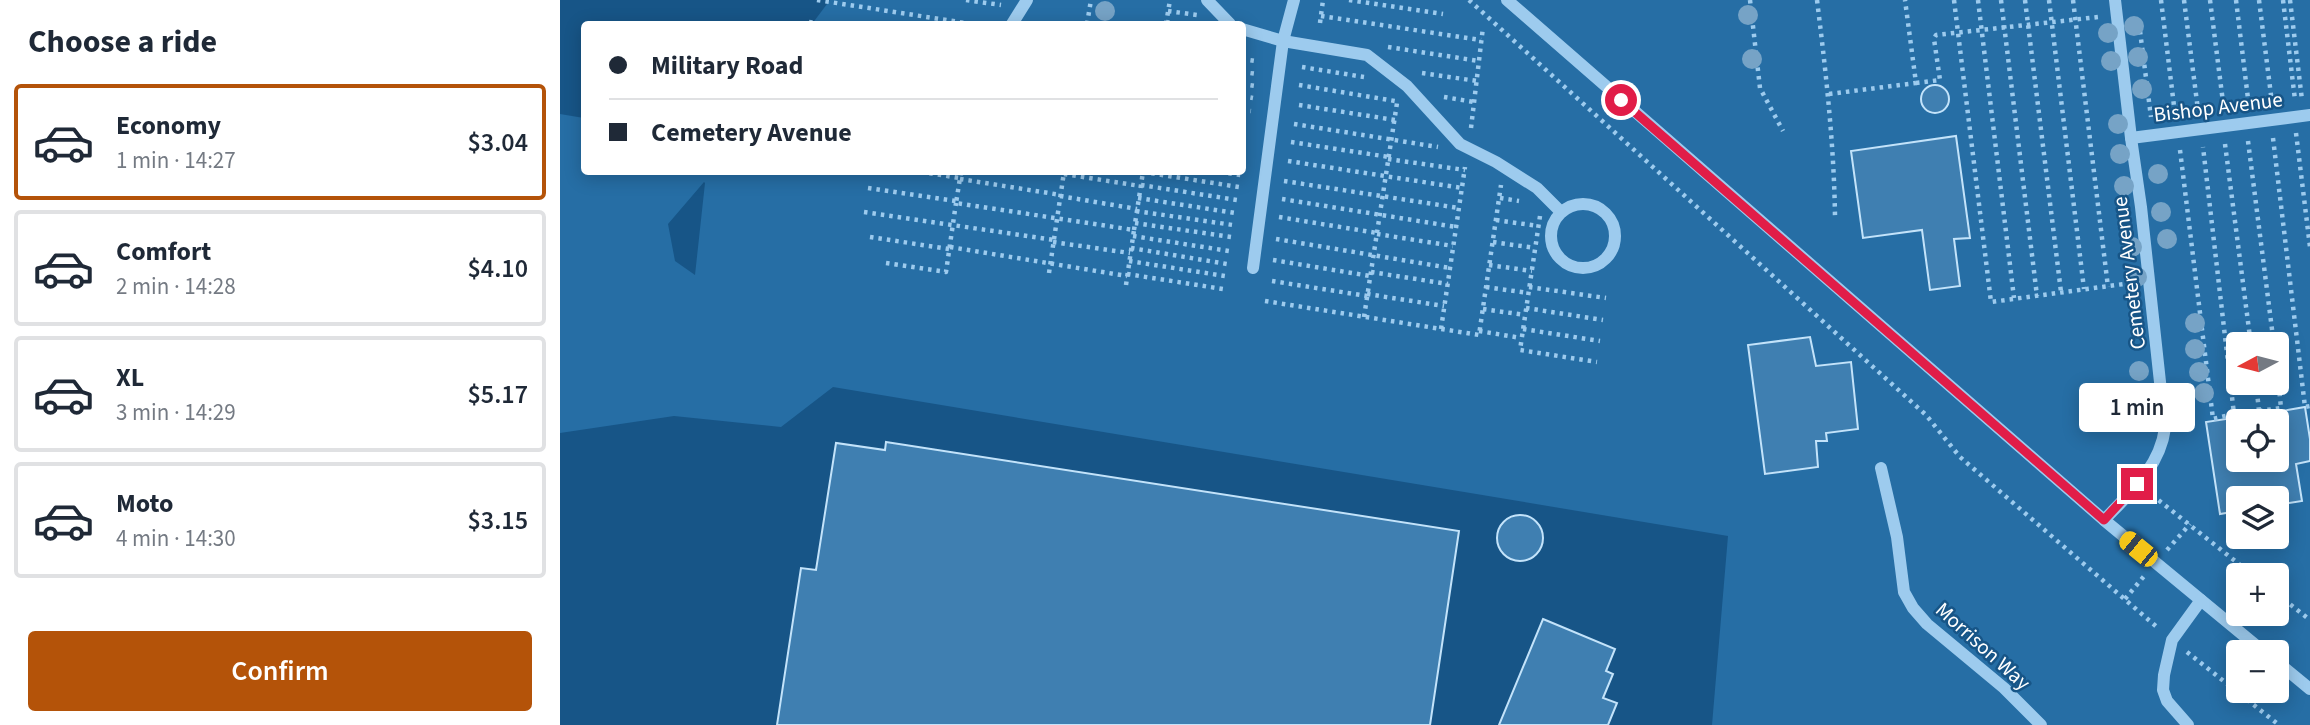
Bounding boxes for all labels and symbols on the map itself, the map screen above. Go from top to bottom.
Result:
route start [1605,84,1637,116]
street label: Bishop Avenue [2152,84,2284,130]
street label: Cemetery Avenue [2105,195,2153,351]
north arrow [2226,332,2289,396]
callout: 1 min [2079,382,2195,432]
route end [2121,468,2153,500]
car [2116,528,2161,570]
street label: Morrison Way [1929,595,2037,697]

